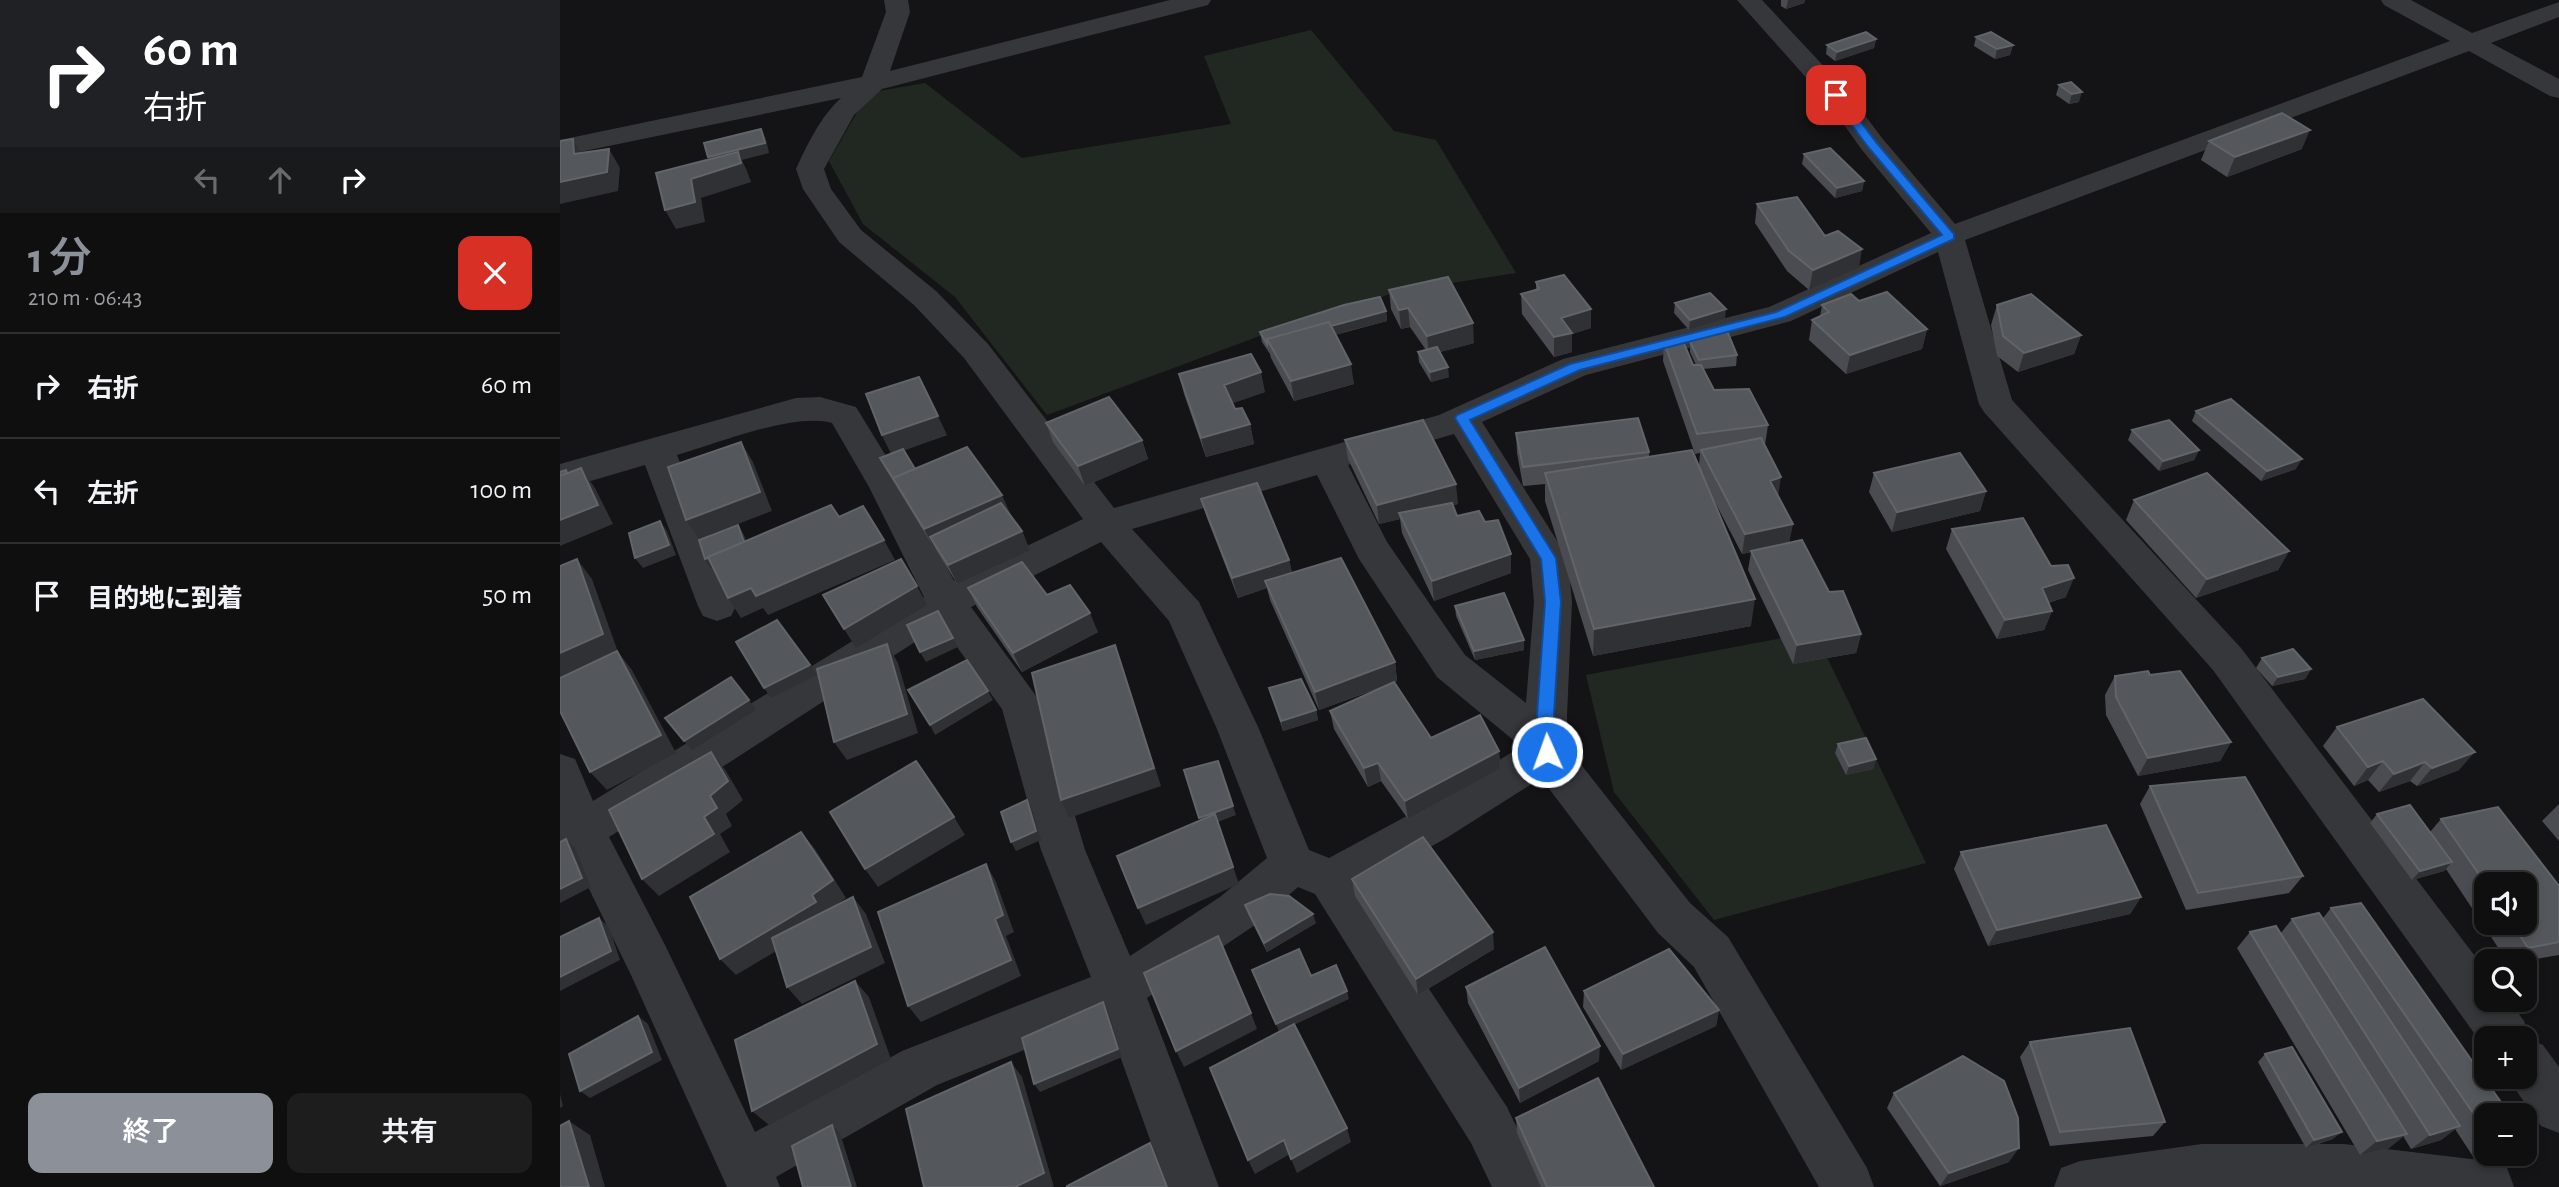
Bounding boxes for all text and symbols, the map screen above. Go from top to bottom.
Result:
text: 60 m [143,26,239,75]
icon: right [28,28,119,119]
pin [1806,65,1866,125]
icon: arrive [1817,76,1855,114]
text: 右折 [143,92,207,124]
icon: left [188,161,226,199]
icon: ahead [261,161,299,199]
icon: right [334,161,372,199]
button: close [458,236,532,310]
text: 1 分 [28,238,91,280]
text: 210 m · 06:43 [28,287,142,310]
icon: right [28,367,66,405]
text: 60 m [481,372,532,398]
text: 右折 [87,376,139,402]
icon: left [28,472,66,510]
text: 100 m [471,477,532,503]
text: 左折 [87,481,139,507]
icon: arrive [28,577,66,615]
text: 50 m [482,582,532,608]
text: 目的地に到着 [87,586,243,612]
position arrow [1510,715,1584,789]
map controls [2474,872,2537,1166]
button: sound [2474,872,2537,935]
button: search [2474,949,2537,1012]
button: + [2474,1026,2537,1089]
button: 終了 [28,1093,273,1173]
button: 共有 [287,1093,532,1173]
button: − [2474,1103,2537,1166]

